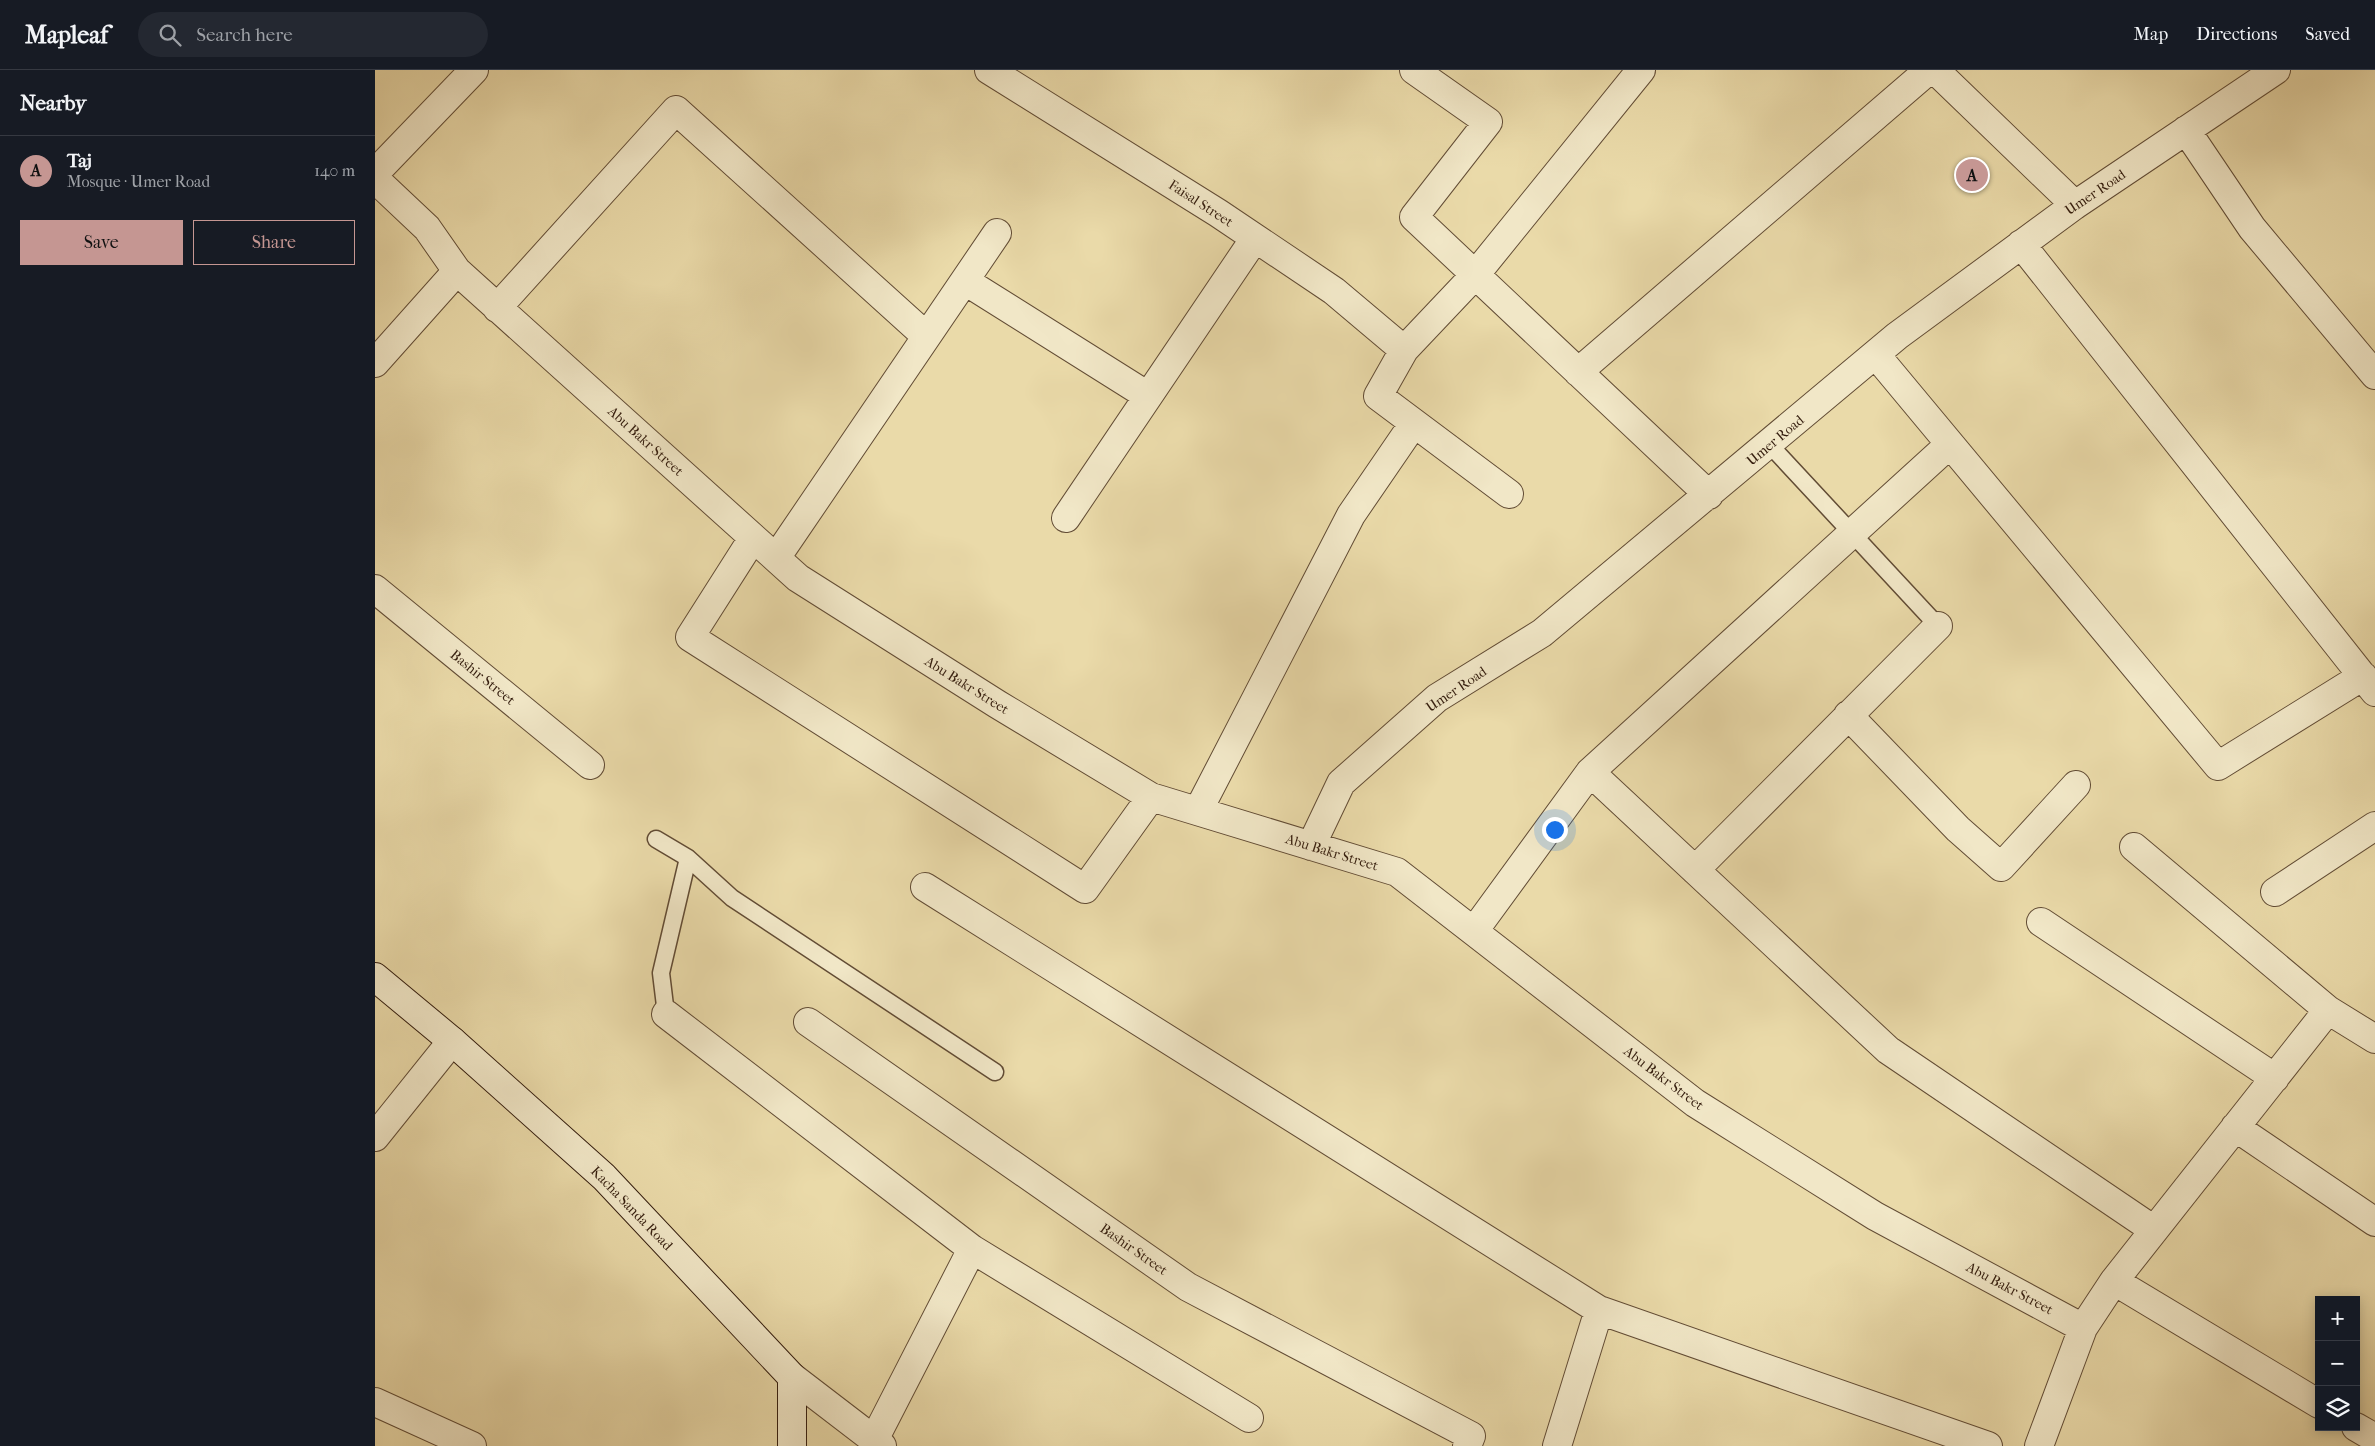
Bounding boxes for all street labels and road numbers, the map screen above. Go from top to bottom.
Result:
street label: Umer Road [2062,166,2129,219]
street label: Faisal Street [1165,176,1236,231]
street label: Abu Bakr Street [604,402,687,480]
street label: Umer Road [1743,411,1808,469]
street label: Bashir Street [447,646,519,709]
street label: Abu Bakr Street [921,652,1012,718]
street label: Umer Road [1423,663,1490,716]
street label: Abu Bakr Street [1283,830,1380,875]
street label: Abu Bakr Street [1619,1042,1707,1114]
street label: Kacha Sanda Road [587,1163,676,1254]
street label: Bashir Street [1097,1220,1171,1279]
street label: Abu Bakr Street [1963,1258,2056,1318]

